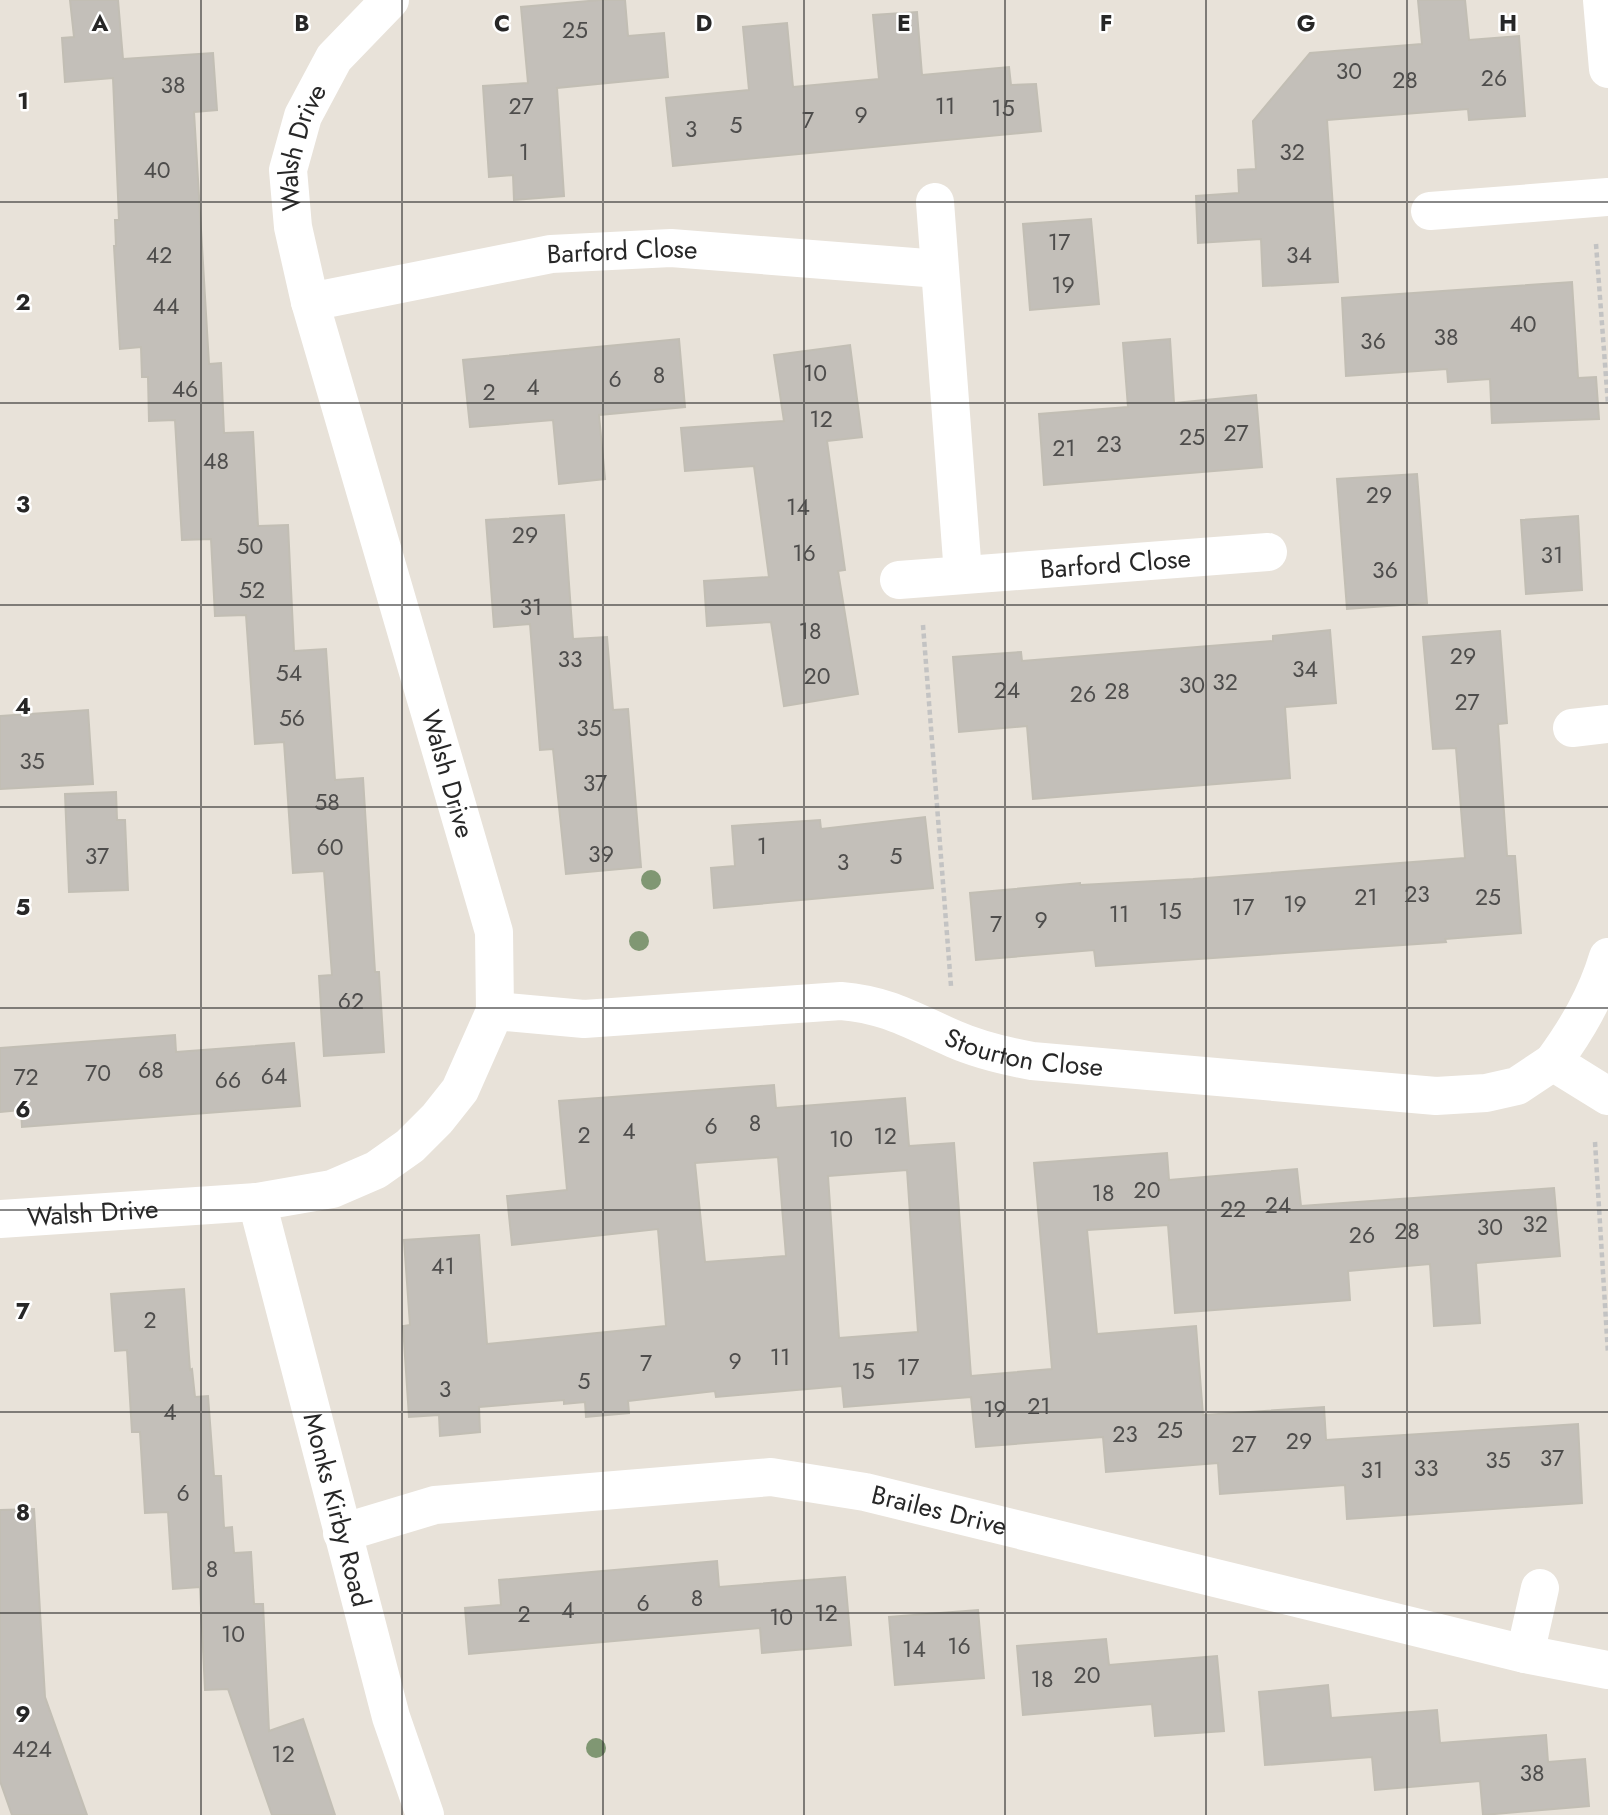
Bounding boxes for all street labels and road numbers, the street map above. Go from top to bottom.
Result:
street label: Walsh Drive [269,77,336,212]
street label: Barford Close [546,229,699,273]
street label: Barford Close [1039,539,1192,588]
street label: Walsh Drive [412,706,484,842]
street label: Stourton Close [939,1018,1105,1086]
street label: Walsh Drive [26,1190,160,1236]
street label: Monks Kirby Road [294,1409,381,1611]
street label: Brailes Drive [868,1475,1011,1545]

